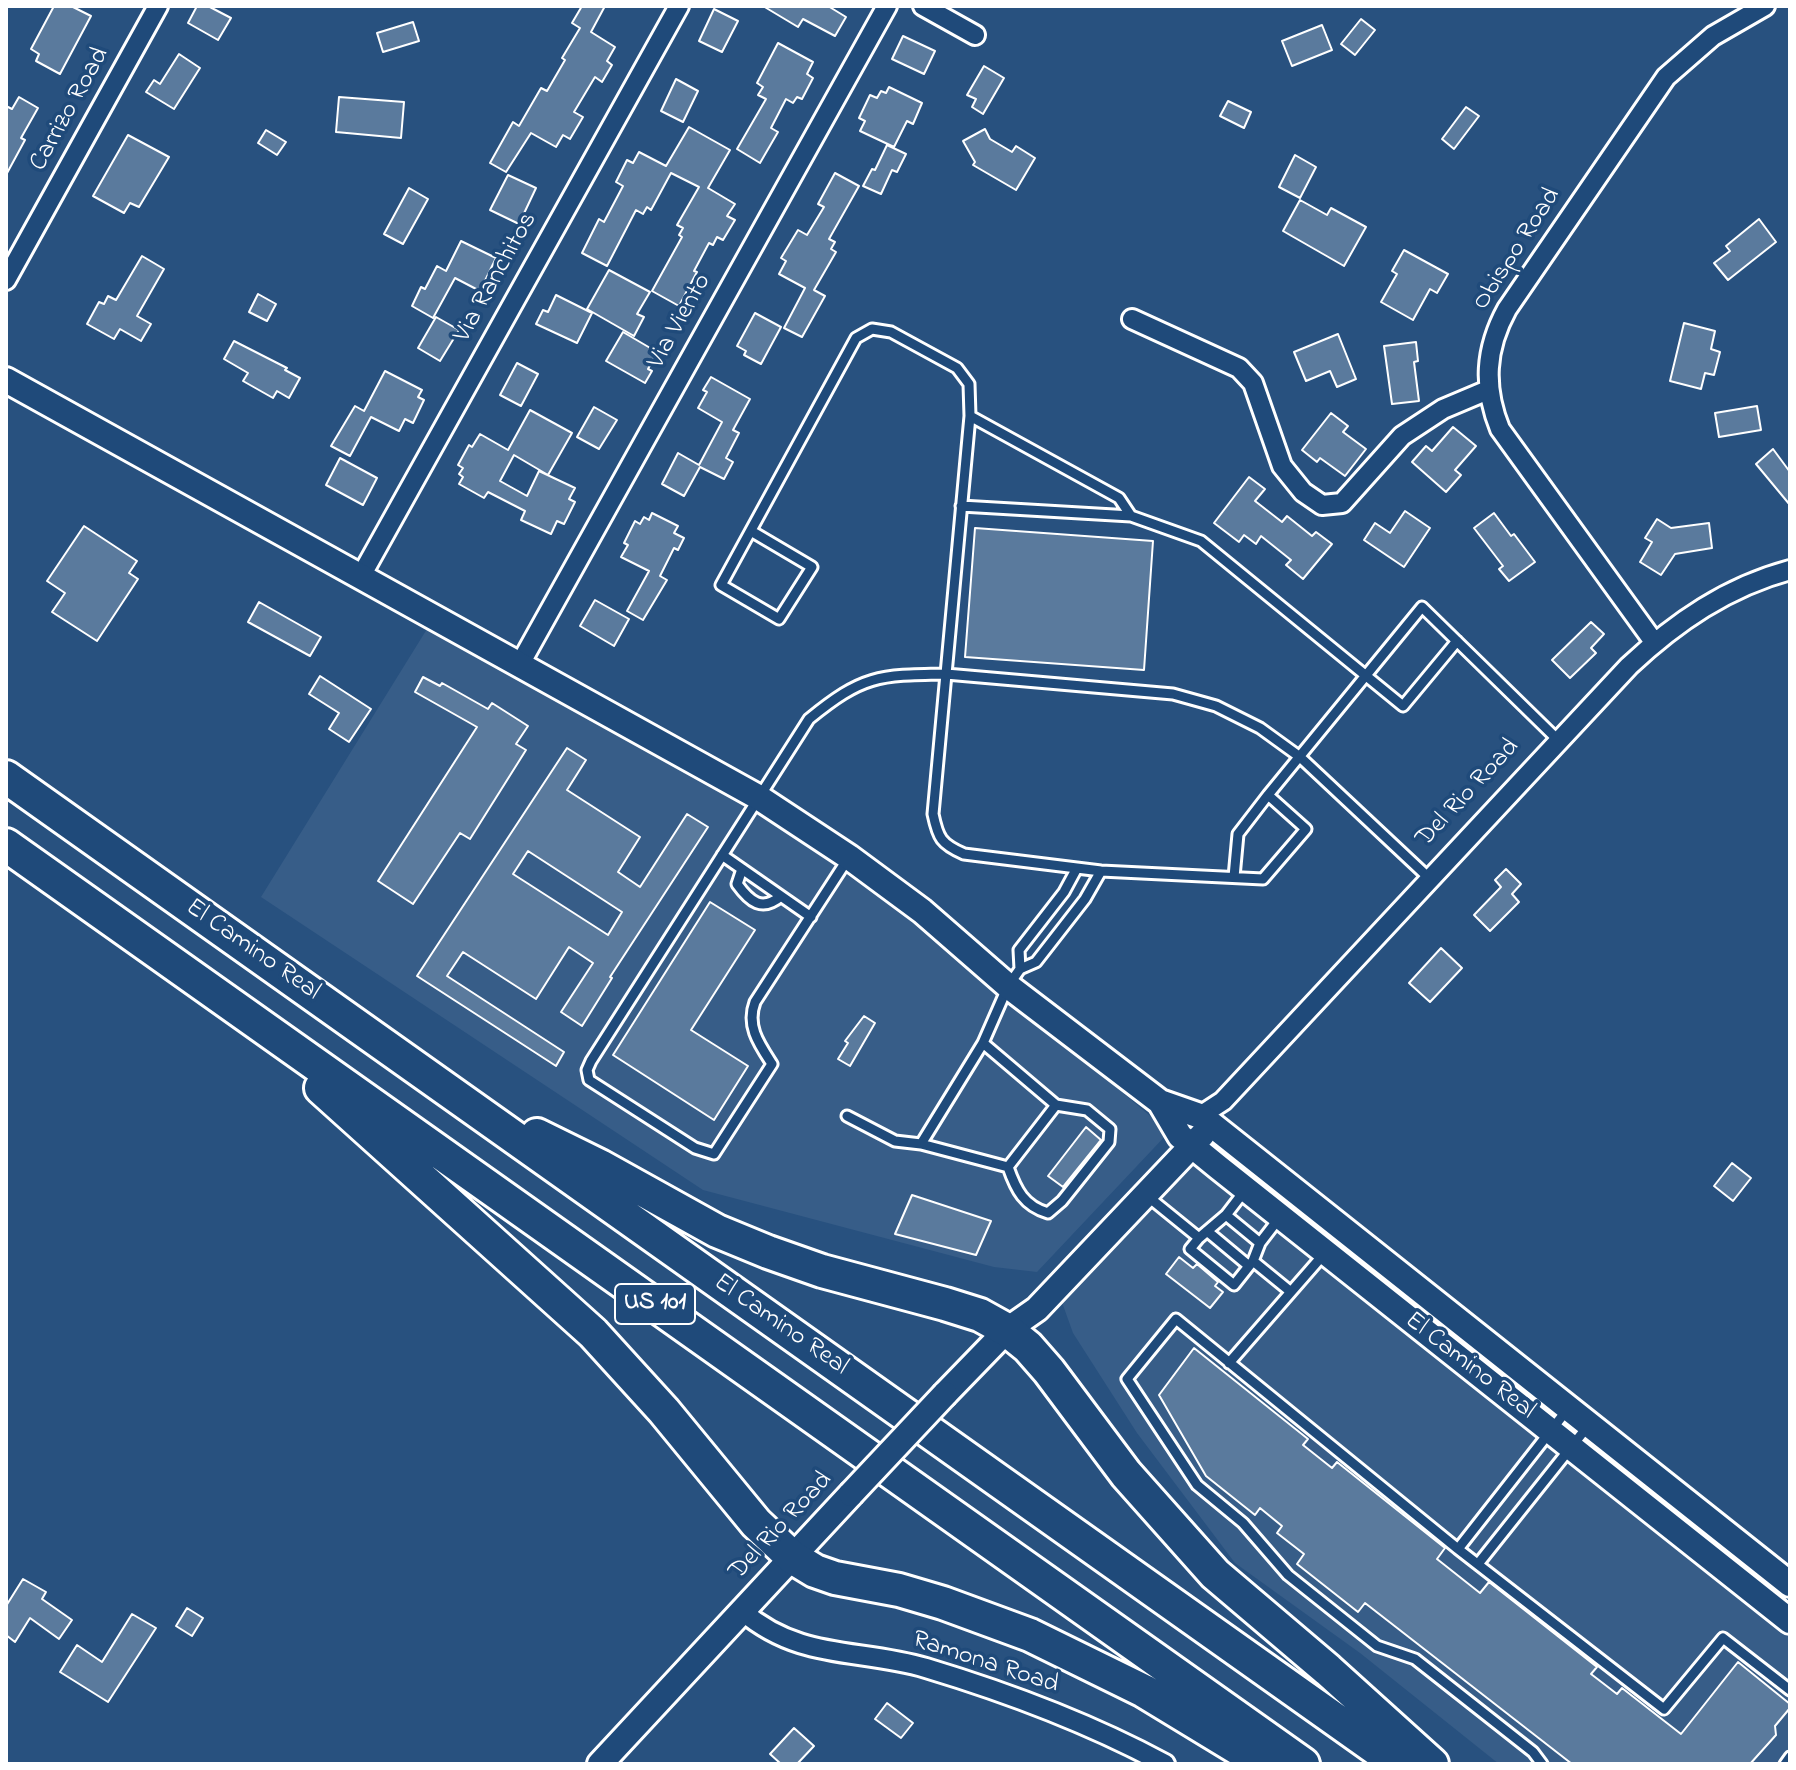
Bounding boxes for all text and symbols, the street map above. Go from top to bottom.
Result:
street label: Carrizo Road [24,43,118,177]
street label: Obispo Road [1467,183,1569,317]
street label: Via Ranchitos [448,207,546,349]
street label: Via Viento [642,269,720,375]
street label: Del Rio Road [1411,733,1527,855]
street label: El Camino Real [179,893,325,1009]
street label: El Camino Real [707,1268,853,1384]
road number: US 101 [615,1284,695,1324]
street label: El Camino Real [1398,1306,1540,1428]
street label: Del Rio Road [724,1466,840,1588]
street label: Ramona Road [908,1626,1062,1702]

